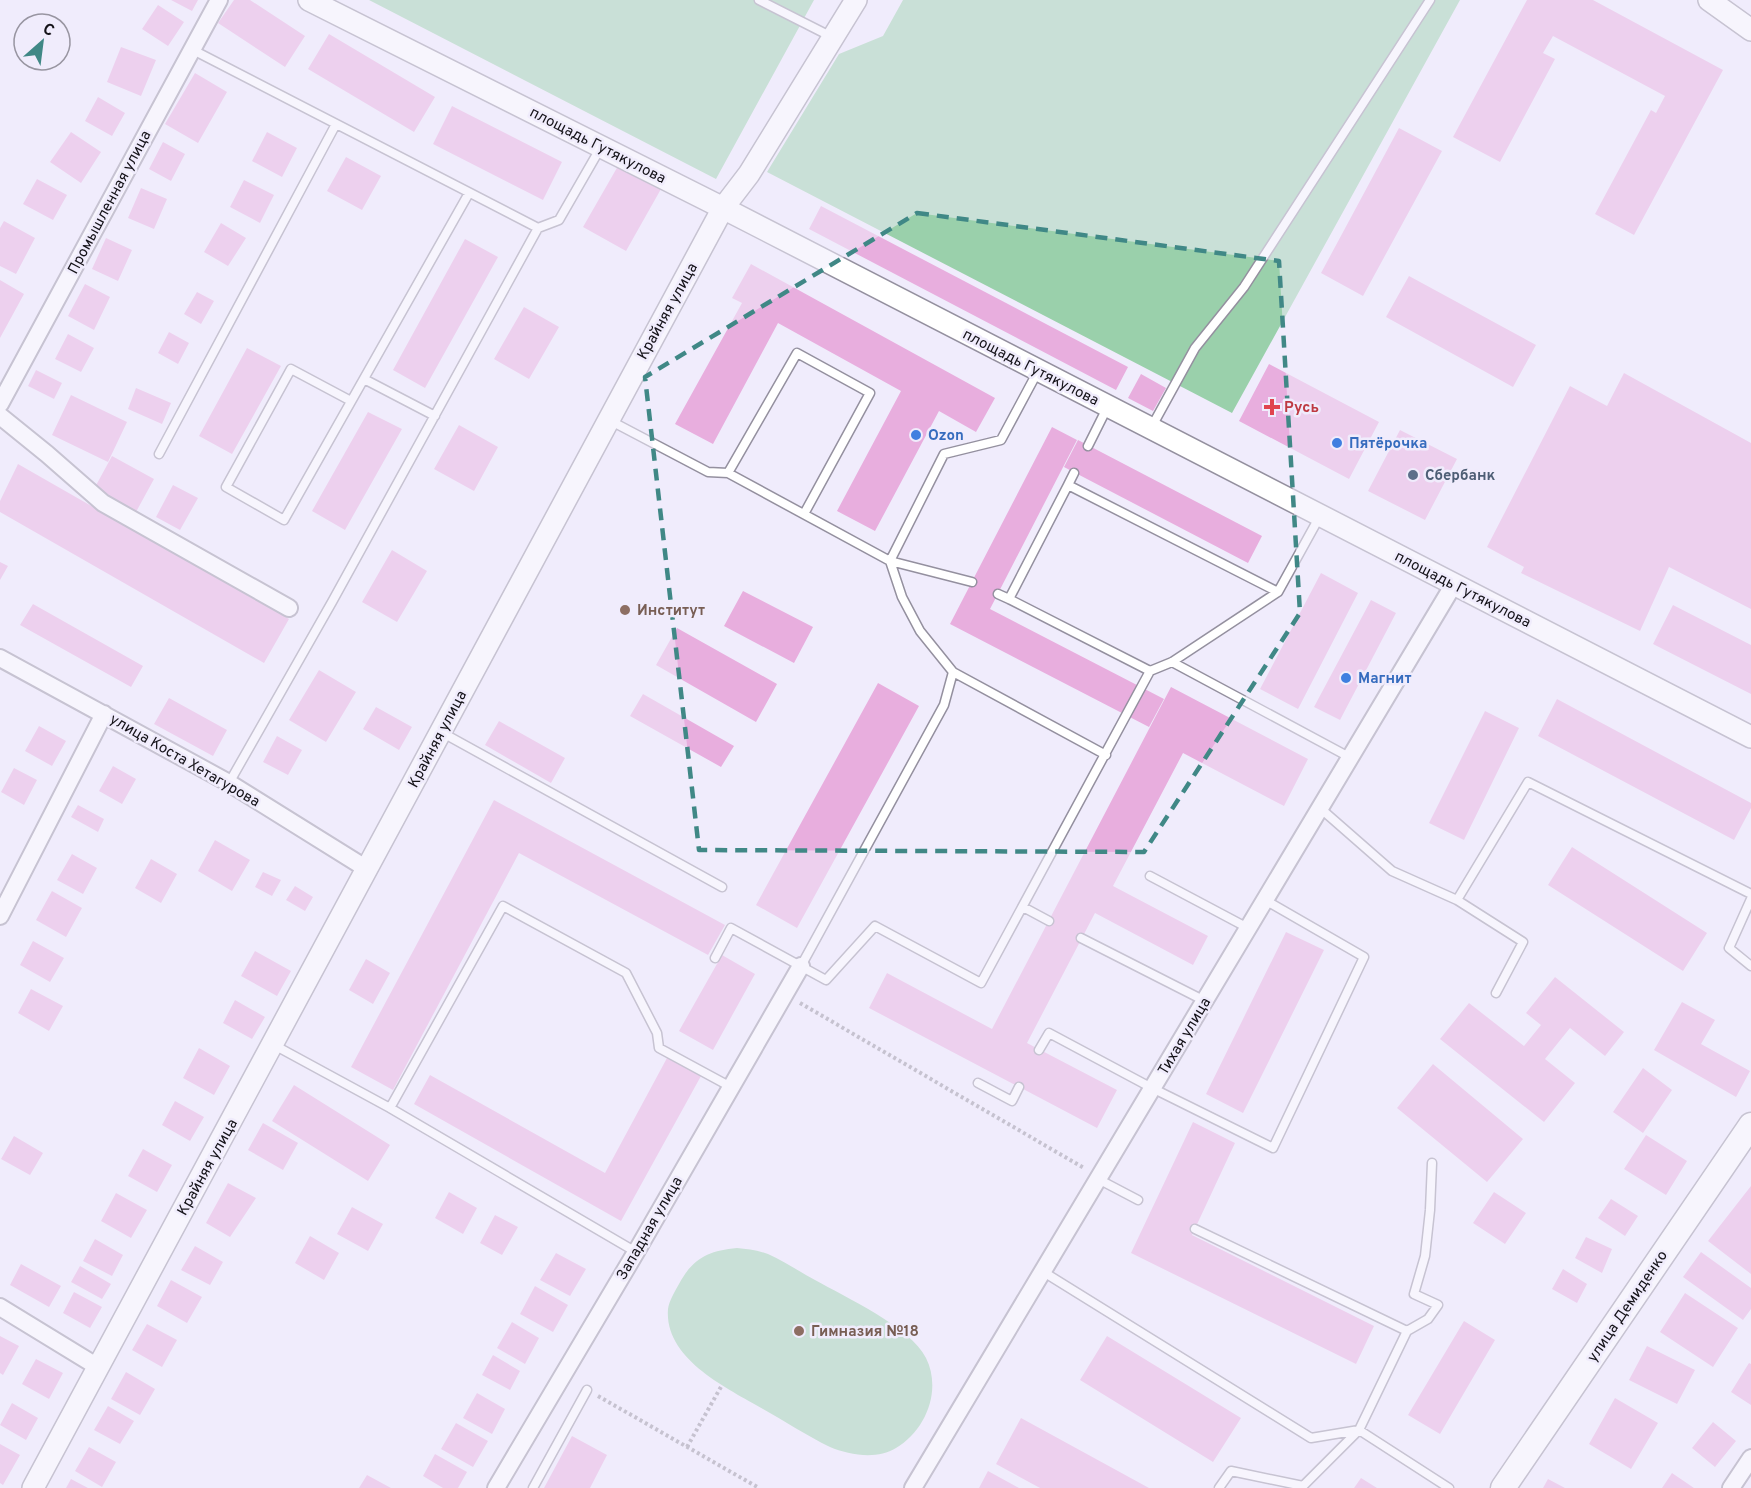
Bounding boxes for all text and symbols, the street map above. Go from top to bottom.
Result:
north arrow [12,12,72,72]
text: С [39,19,57,42]
street label: площадь Гутякулова [526,104,669,189]
street label: Промышленная улица [64,128,156,278]
street label: Крайняя улица [634,260,703,363]
street label: площадь Гутякулова [959,326,1102,411]
place label: Русь [1284,399,1319,418]
marker: Русь [1265,400,1279,414]
place label: Ozon [928,427,964,446]
marker: Ozon [909,428,923,442]
place label: Пятёрочка [1349,435,1427,454]
marker: Пятёрочка [1330,436,1344,450]
place label: Сбербанк [1425,467,1496,486]
marker: Сбербанк [1406,468,1420,482]
street label: площадь Гутякулова [1391,548,1534,633]
place label: Институт [637,602,705,621]
marker: Институт [618,603,632,617]
place label: Магнит [1358,670,1411,689]
marker: Магнит [1339,671,1353,685]
street label: Крайняя улица [405,688,472,792]
street label: улица Коста Хетагурова [106,710,263,812]
street label: Тихая улица [1155,995,1216,1079]
street label: Крайняя улица [174,1116,243,1219]
street label: Западная улица [613,1174,688,1284]
street label: улица Демиденко [1584,1247,1673,1366]
place label: Гимназия №18 [811,1323,919,1342]
marker: Гимназия №18 [792,1324,806,1338]

